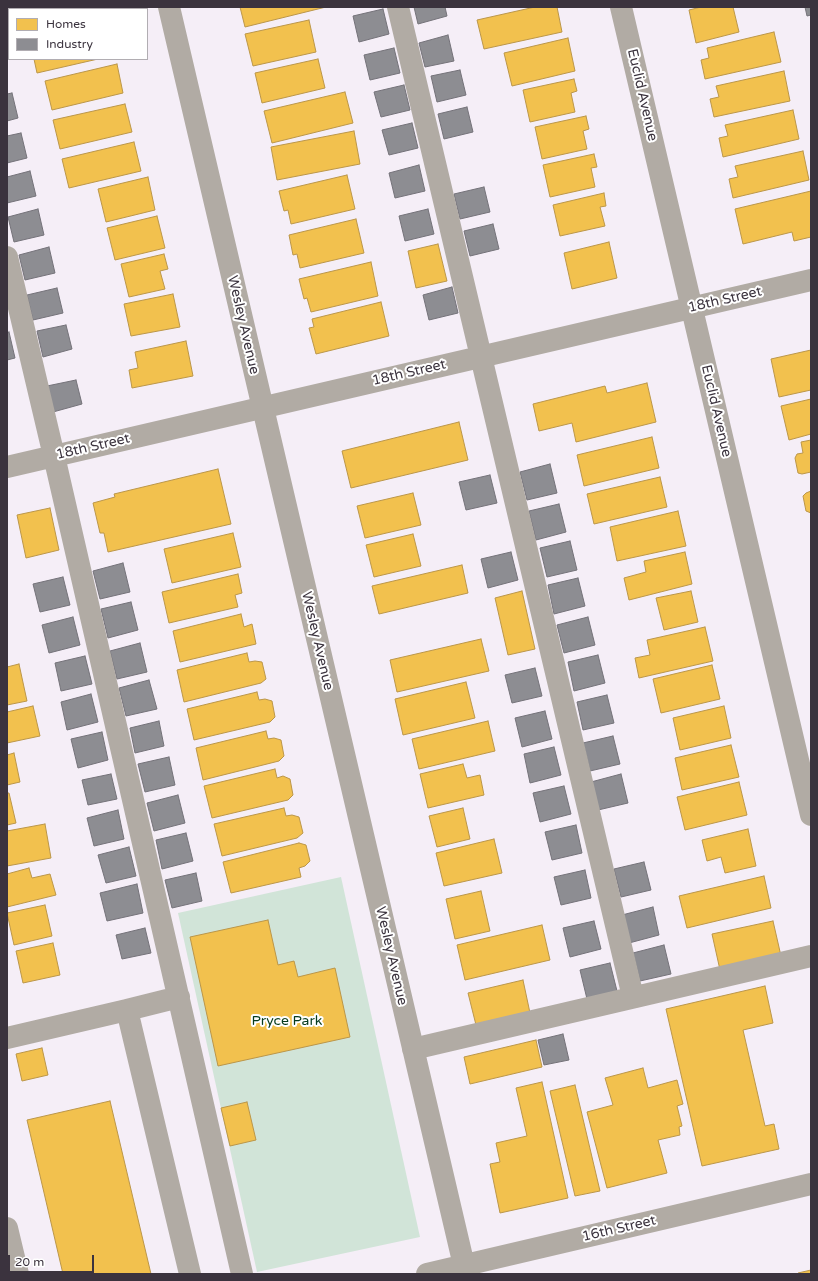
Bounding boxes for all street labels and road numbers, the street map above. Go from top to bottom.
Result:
street label: Euclid Avenue [623,47,661,143]
street label: Wesley Avenue [223,274,263,376]
street label: 18th Street [687,283,763,317]
street label: 18th Street [371,356,447,390]
street label: Euclid Avenue [697,363,735,459]
street label: 18th Street [55,430,131,464]
street label: Wesley Avenue [297,590,337,692]
street label: Wesley Avenue [371,905,411,1007]
street label: 16th Street [581,1212,657,1246]

